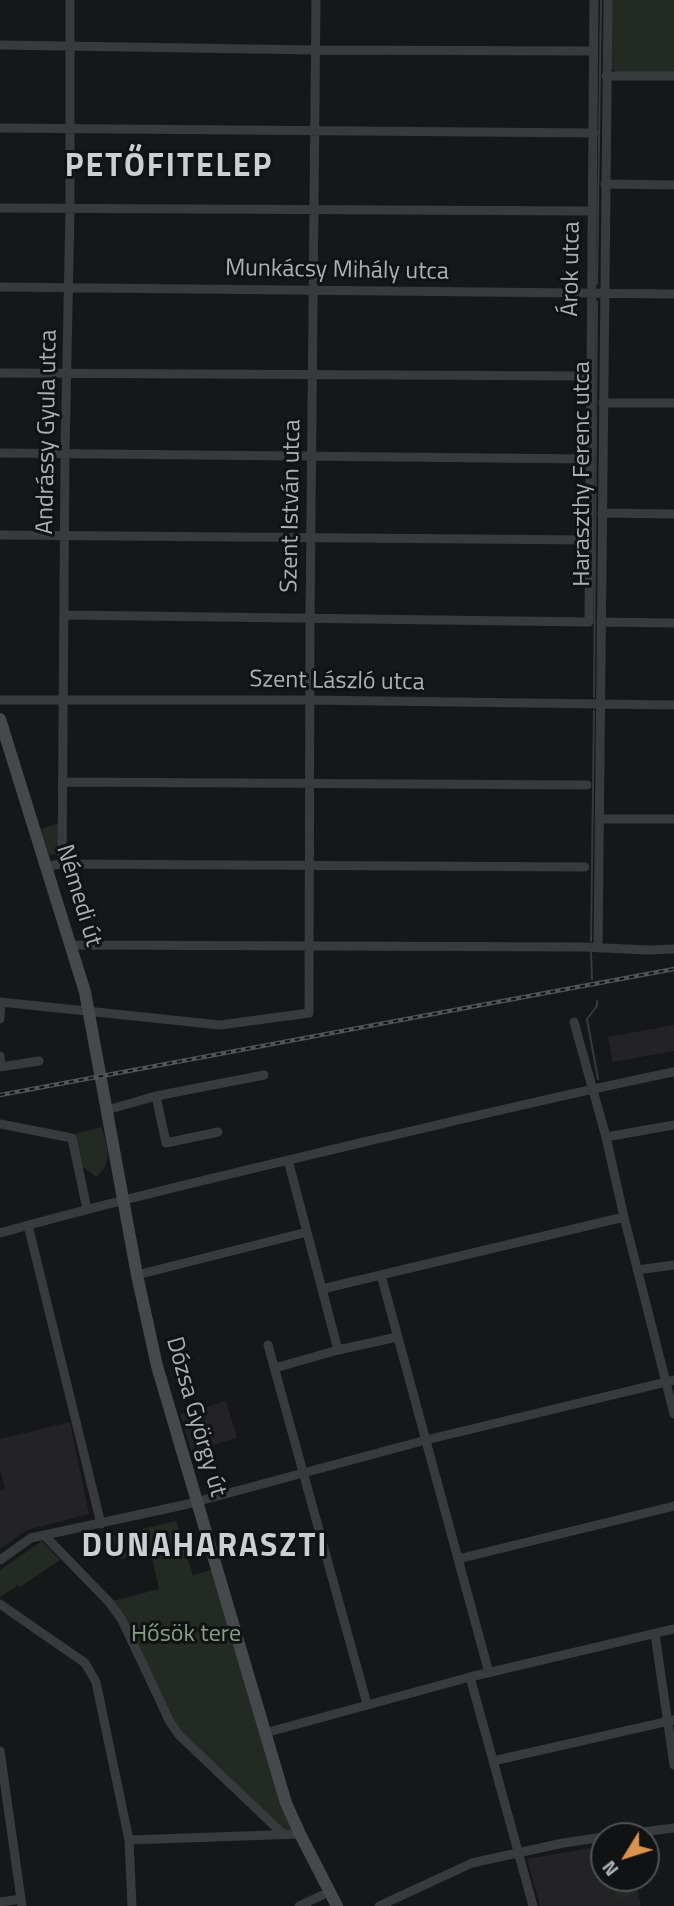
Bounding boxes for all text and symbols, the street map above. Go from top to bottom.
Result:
district label: PETŐFITELEP [66,149,272,187]
street label: Árok utca [557,221,587,317]
street label: Munkácsy Mihály utca [225,255,449,287]
street label: Andrássy Gyula utca [32,329,64,535]
street label: Haraszthy Ferenc utca [569,361,597,587]
street label: Szent István utca [276,419,308,593]
street label: Szent László utca [249,666,425,698]
street label: Némedi út [49,842,107,950]
street label: Dózsa György út [158,1334,232,1500]
district label: DUNAHARASZTI [83,1529,327,1567]
park label: Hősök tere [131,1621,241,1649]
north arrow [590,1822,660,1892]
text: N [594,1855,625,1883]

